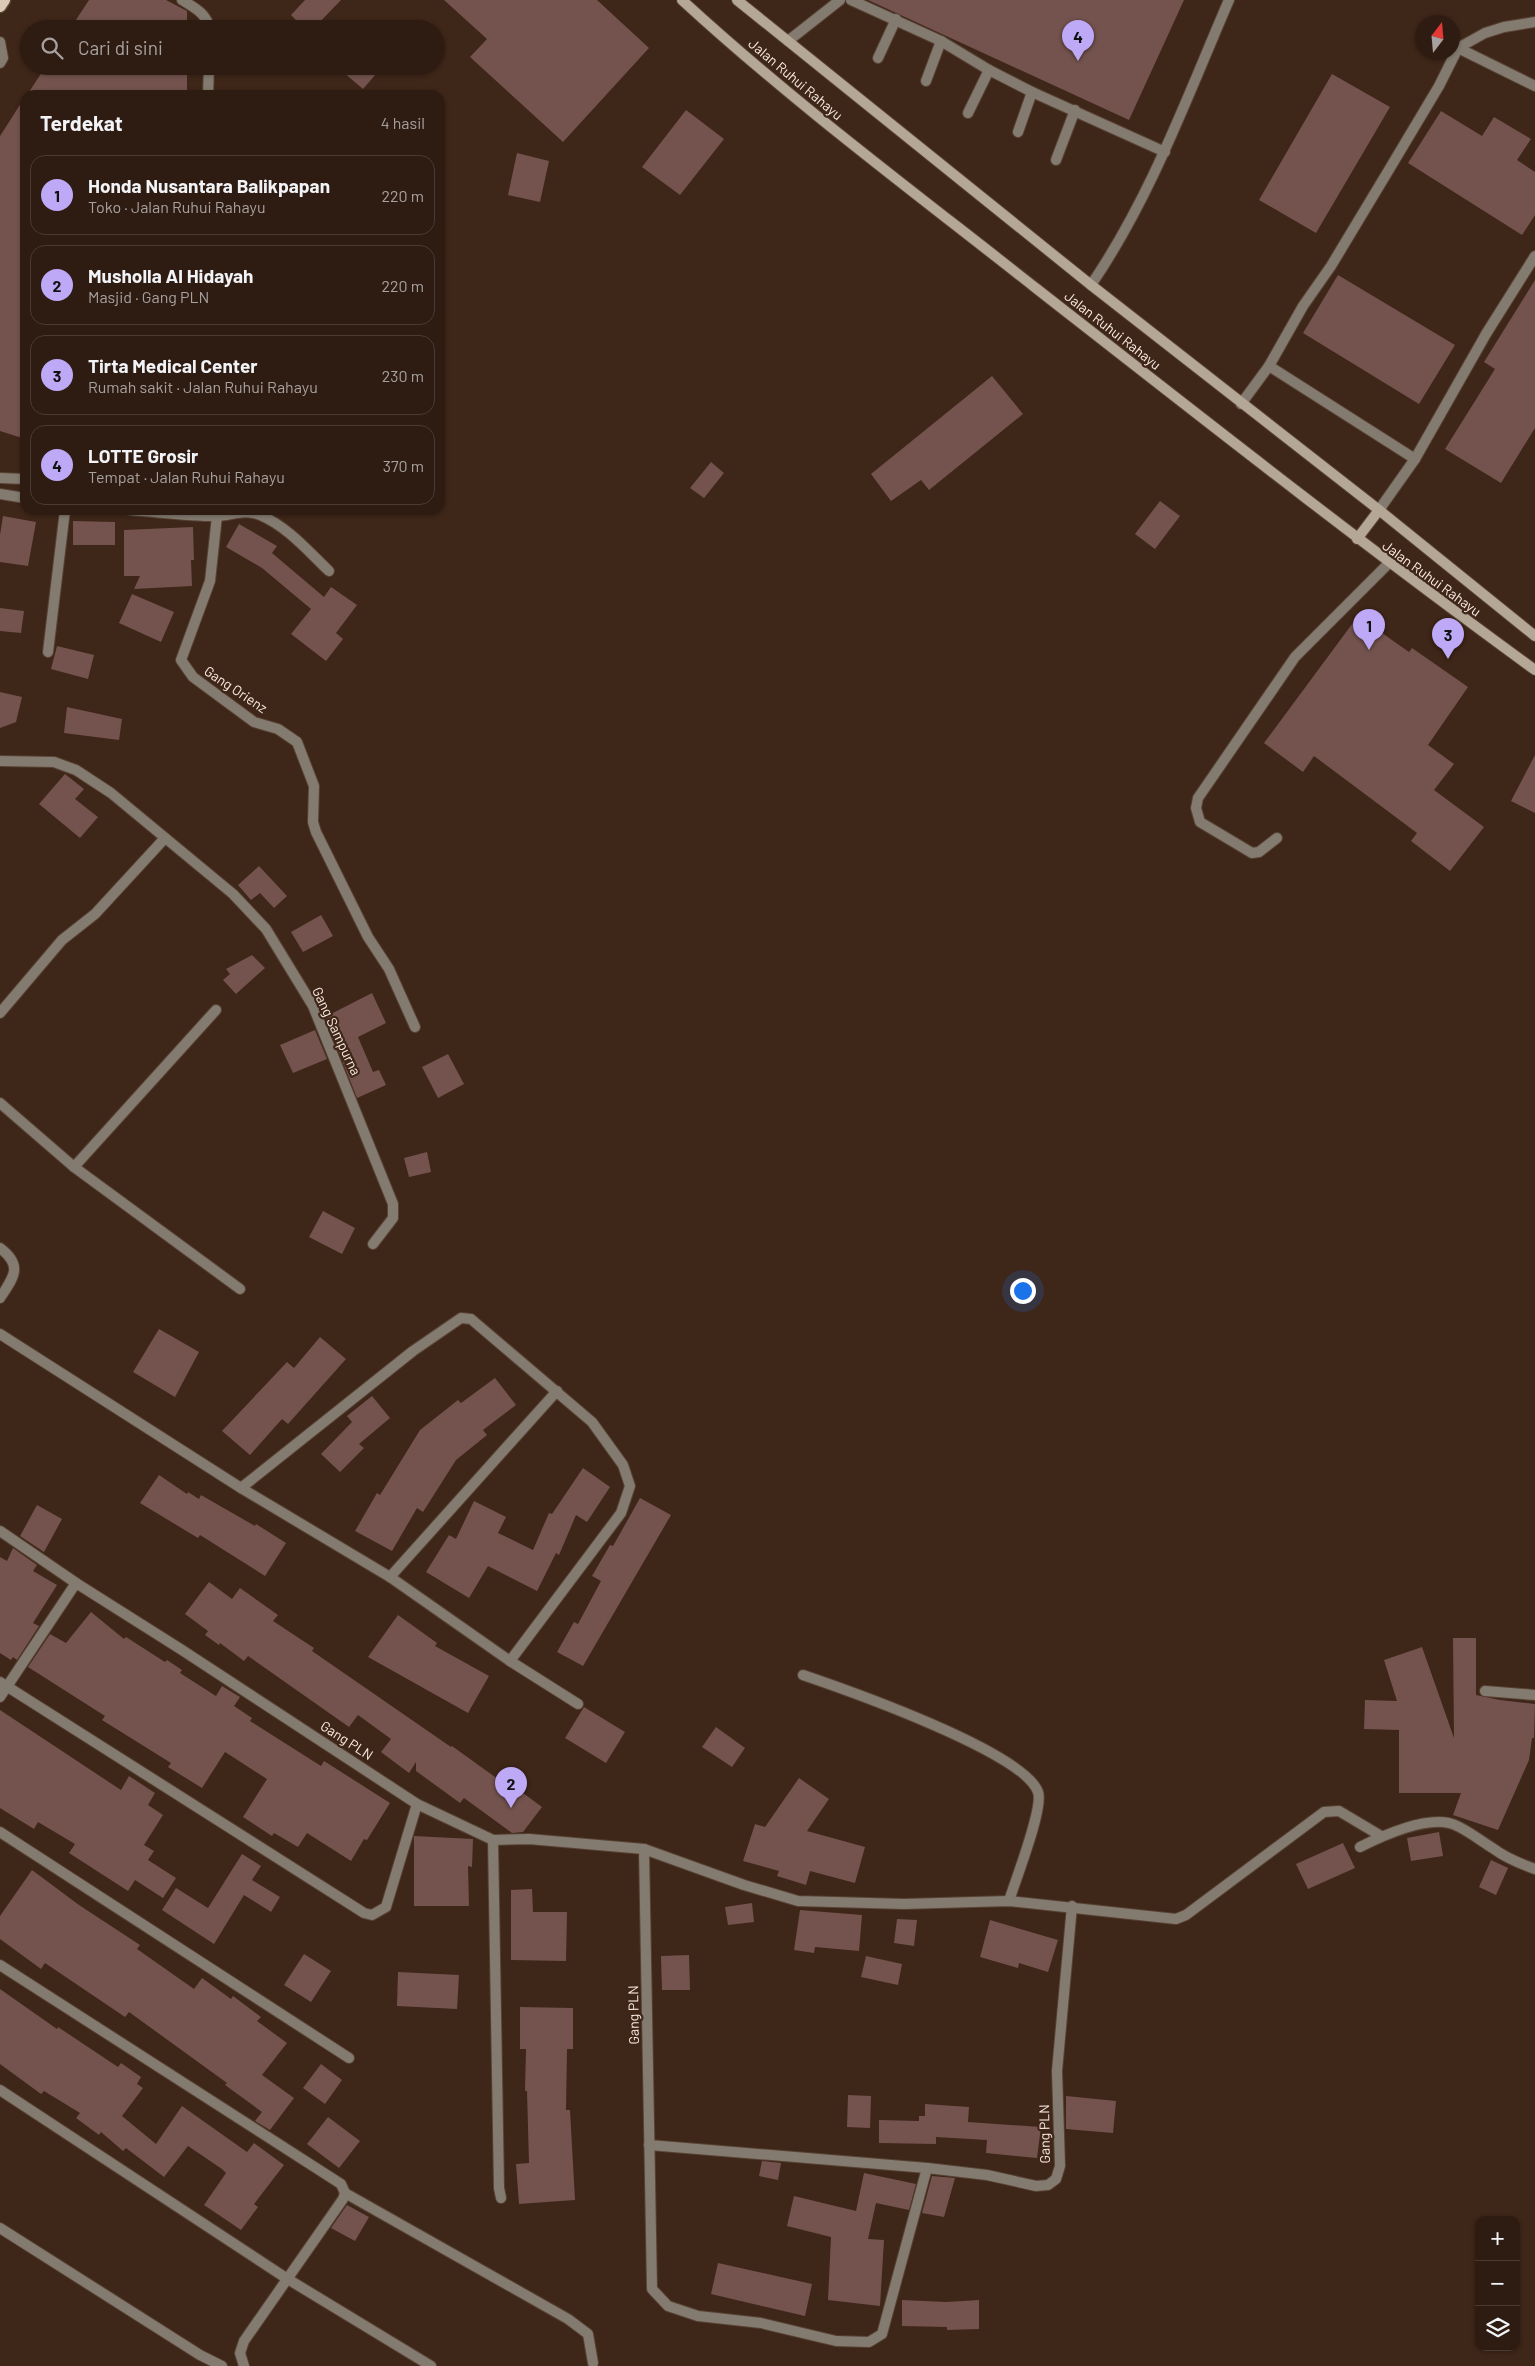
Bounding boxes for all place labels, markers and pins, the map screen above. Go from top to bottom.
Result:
pin: 4 [1062,20,1094,61]
pin: 1 [1353,609,1385,650]
pin: 3 [1432,618,1464,659]
pin: 2 [495,1767,527,1808]

